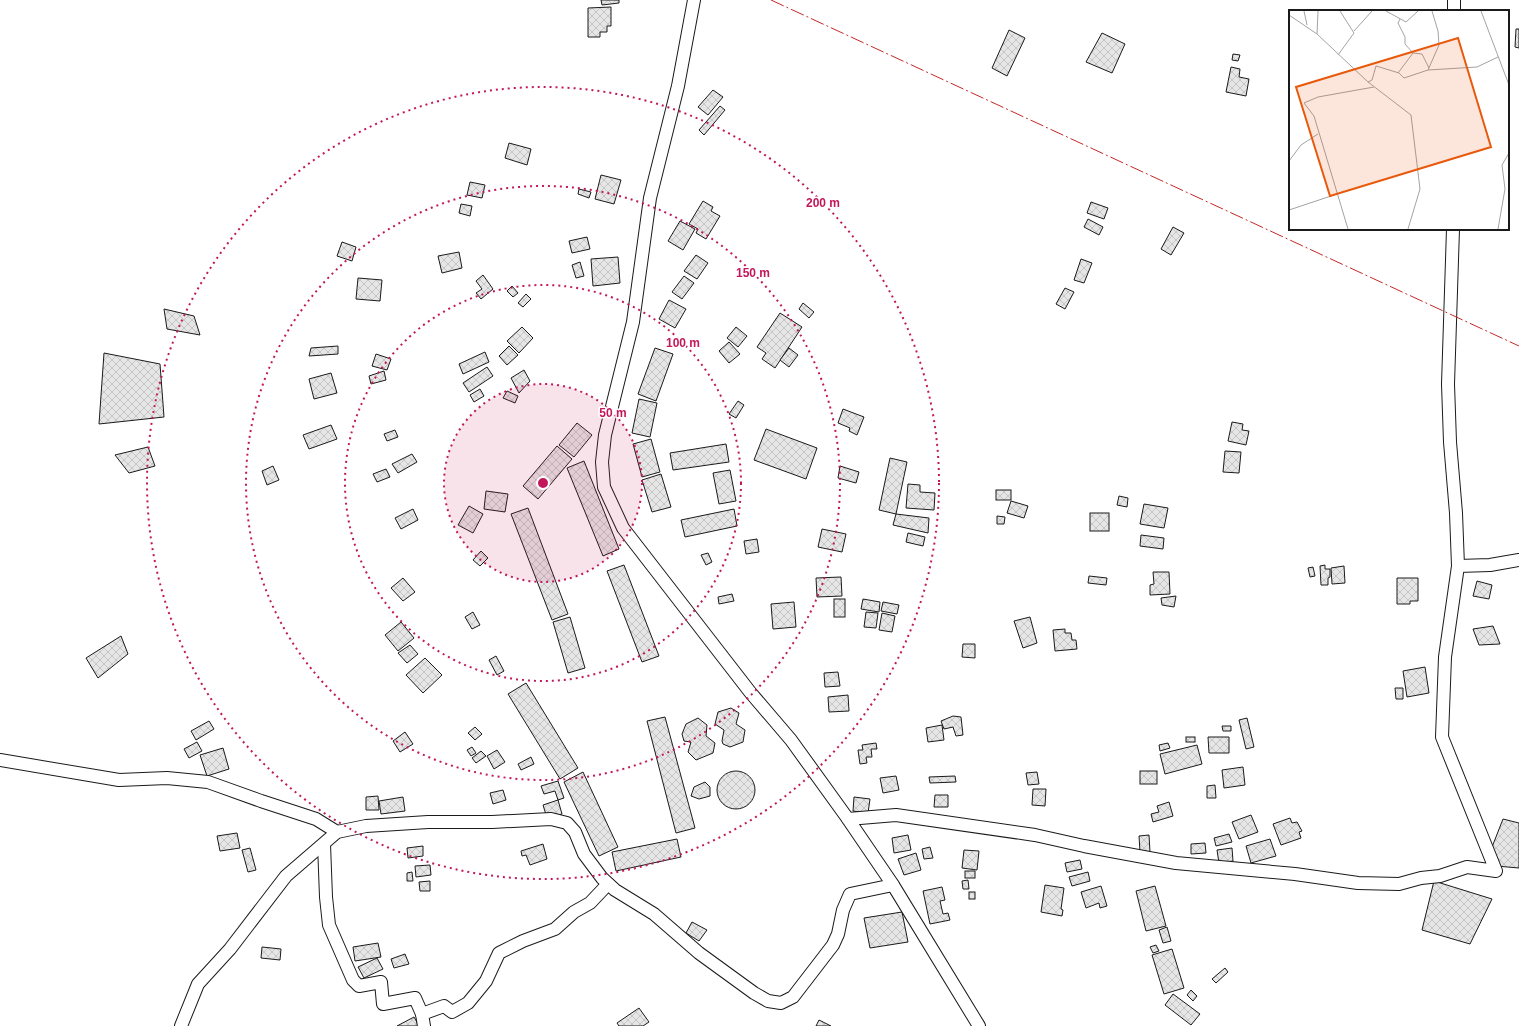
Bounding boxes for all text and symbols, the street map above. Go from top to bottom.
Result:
inset map [1289,10,1509,230]
text: 200 m [806,196,840,210]
text: 150 m [736,266,770,280]
text: 100 m [666,336,700,350]
text: 50 m [599,406,627,420]
centre of rings [536,476,550,490]

